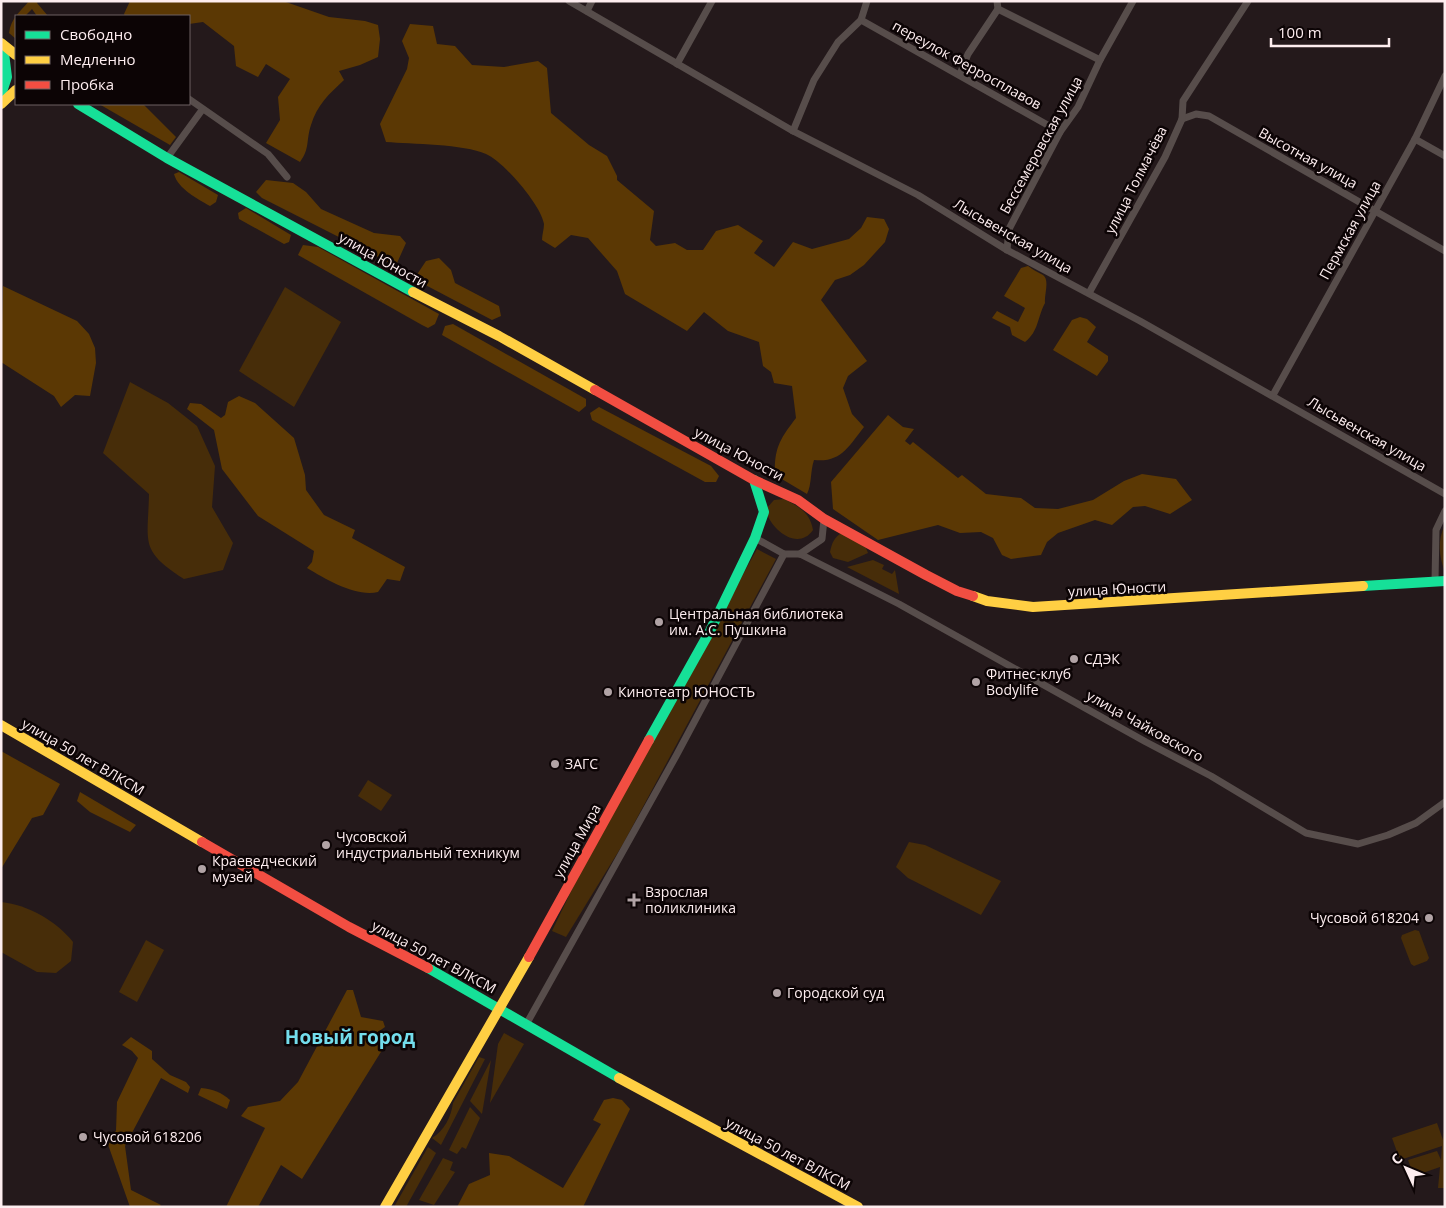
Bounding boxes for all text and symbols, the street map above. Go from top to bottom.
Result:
legend [15,15,190,105]
scale bar [1271,15,1388,47]
street label: переулок Ферросплавов [889,16,1045,113]
text: 100 m [1278,22,1322,42]
text: Свободно [60,24,132,44]
text: Медленно [60,49,136,69]
street label: Бессемеровская улица [995,73,1086,217]
text: Пробка [60,74,114,94]
street label: улица Толмачёва [1100,123,1171,237]
street label: Высотная улица [1256,123,1361,193]
street label: Пермская улица [1314,177,1385,283]
street label: Лысьвенская улица [951,194,1076,277]
street label: улица Юности [336,227,431,292]
street label: Лысьвенская улица [1305,392,1430,475]
street label: улица Юности [691,422,787,485]
street label: улица Юности [1067,576,1167,601]
place label: Центральная библиотека им. А.С. Пушкина [669,604,844,639]
marker: Центральная библиотека им. А.С. Пушкина [653,616,665,628]
place label: СДЭК [1084,649,1120,668]
marker: СДЭК [1068,653,1080,665]
place label: Фитнес-клуб Bodylife [986,664,1071,699]
marker: Фитнес-клуб Bodylife [970,676,982,688]
place label: Кинотеатр ЮНОСТЬ [618,682,755,701]
street label: улица Чайковского [1083,685,1207,766]
marker: Кинотеатр ЮНОСТЬ [602,686,614,698]
street label: улица 50 лет ВЛКСМ [18,714,148,799]
place label: ЗАГС [565,754,598,773]
marker: ЗАГС [549,758,561,770]
street label: улица Мира [548,800,605,881]
place label: Чусовской индустриальный техникум [336,827,520,862]
marker: Чусовской индустриальный техникум [320,839,332,851]
place label: Краеведческий музей [212,851,317,886]
marker: Краеведческий музей [196,863,208,875]
place label: Взрослая поликлиника [645,882,736,917]
marker: Взрослая поликлиника [627,893,641,907]
place label: Чусовой 618204 [1310,908,1419,927]
marker: Чусовой 618204 [1423,912,1435,924]
street label: улица 50 лет ВЛКСМ [369,916,500,998]
place label: Городской суд [787,983,884,1002]
marker: Городской суд [771,987,783,999]
district label: Новый город [285,1024,416,1050]
street label: улица 50 лет ВЛКСМ [723,1113,854,1195]
place label: Чусовой 618206 [93,1127,202,1146]
marker: Чусовой 618206 [77,1131,89,1143]
north arrow [1381,1143,1431,1193]
text: С [1386,1149,1406,1168]

